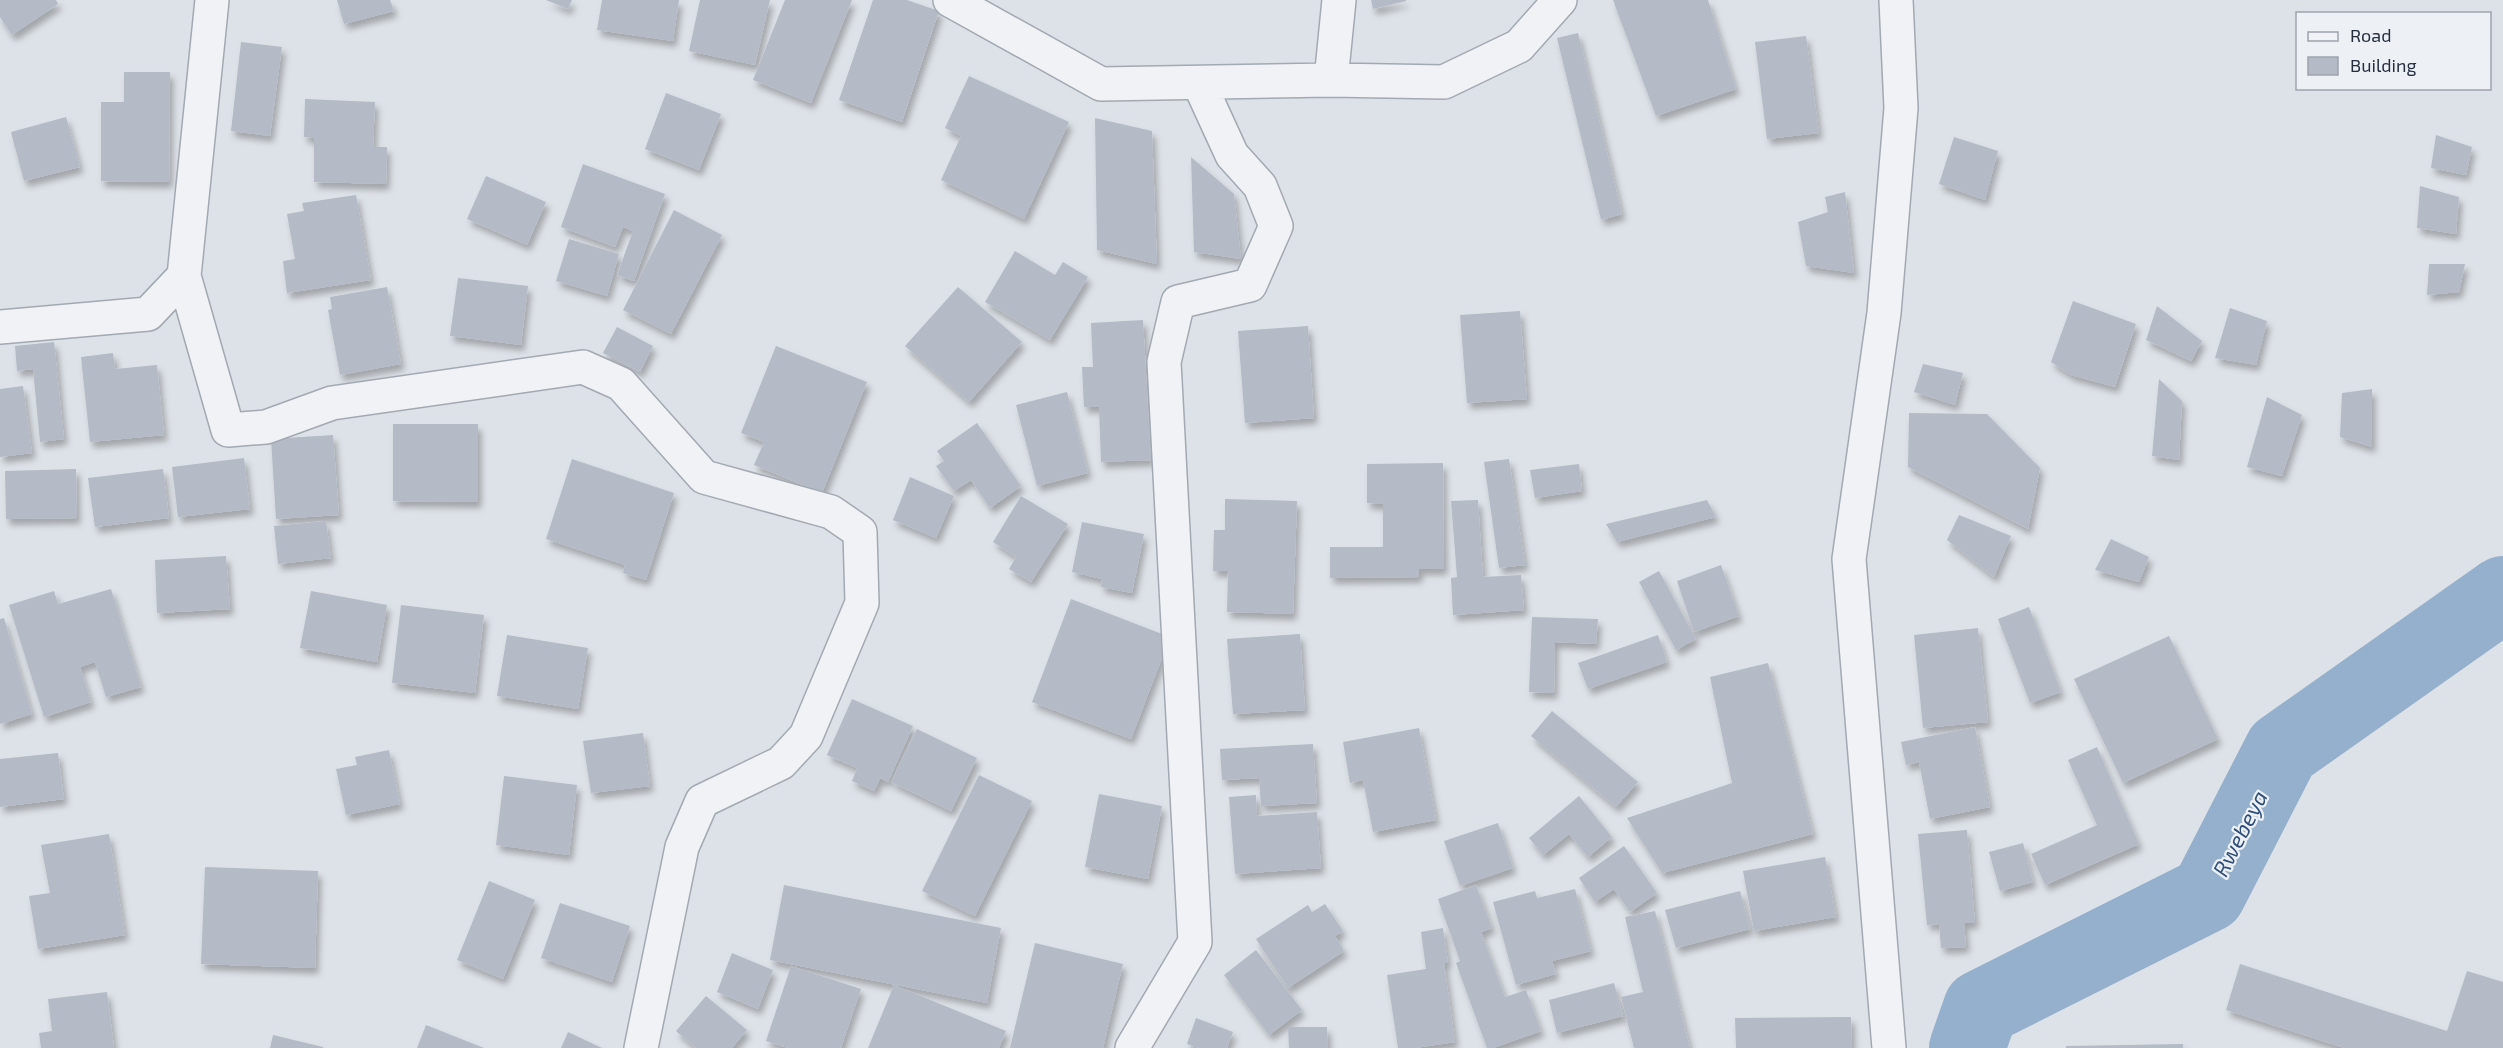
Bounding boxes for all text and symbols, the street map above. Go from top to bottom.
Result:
legend [2296,12,2491,90]
text: Road [2350,24,2391,46]
text: Building [2350,54,2417,76]
water label: Rwebeya [2206,786,2273,881]

